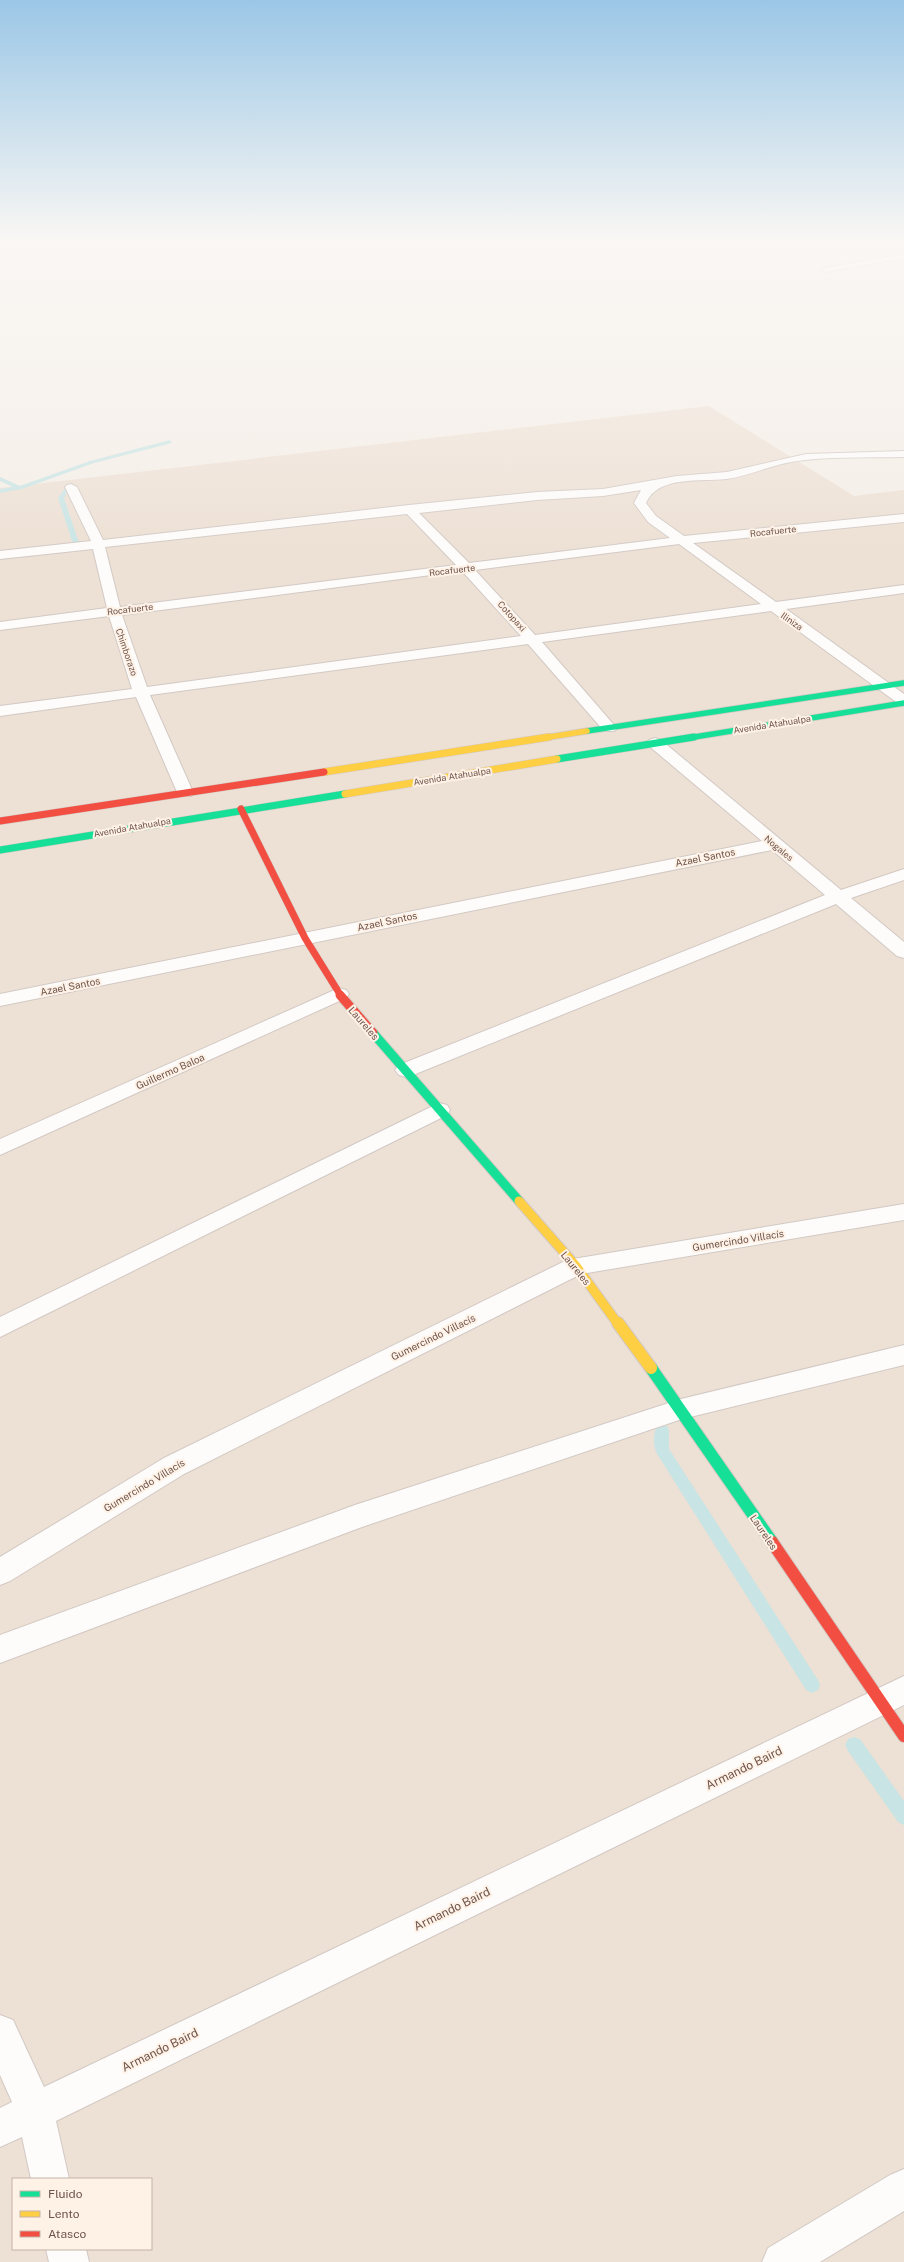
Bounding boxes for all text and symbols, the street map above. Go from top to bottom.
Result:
street label: Rocafuerte [749,523,797,539]
street label: Rocafuerte [428,562,476,578]
street label: Cotopaxi [496,599,528,633]
street label: Rocafuerte [106,601,154,617]
street label: Iliniza [779,610,805,632]
street label: Chimborazo [114,627,140,677]
street label: Avenida Atahualpa [733,712,811,736]
street label: Avenida Atahualpa [413,764,491,788]
street label: Avenida Atahualpa [93,815,171,839]
street label: Nogales [762,833,796,864]
street label: Azael Santos [674,845,736,869]
street label: Azael Santos [356,909,418,933]
street label: Azael Santos [39,974,101,998]
street label: Laureles [346,1004,382,1042]
street label: Guillermo Baloa [134,1051,206,1091]
street label: Gumercindo Villacís [691,1227,785,1253]
street label: Laureles [559,1249,593,1287]
street label: Gumercindo Villacís [389,1311,477,1363]
street label: Gumercindo Villacís [101,1456,187,1514]
street label: Laureles [748,1512,780,1552]
street label: Armando Baird [703,1743,785,1793]
street label: Armando Baird [411,1884,493,1934]
street label: Armando Baird [119,2025,201,2075]
legend [12,2178,152,2250]
text: Fluido [48,2187,83,2201]
text: Lento [48,2207,80,2221]
text: Atasco [48,2227,87,2241]

